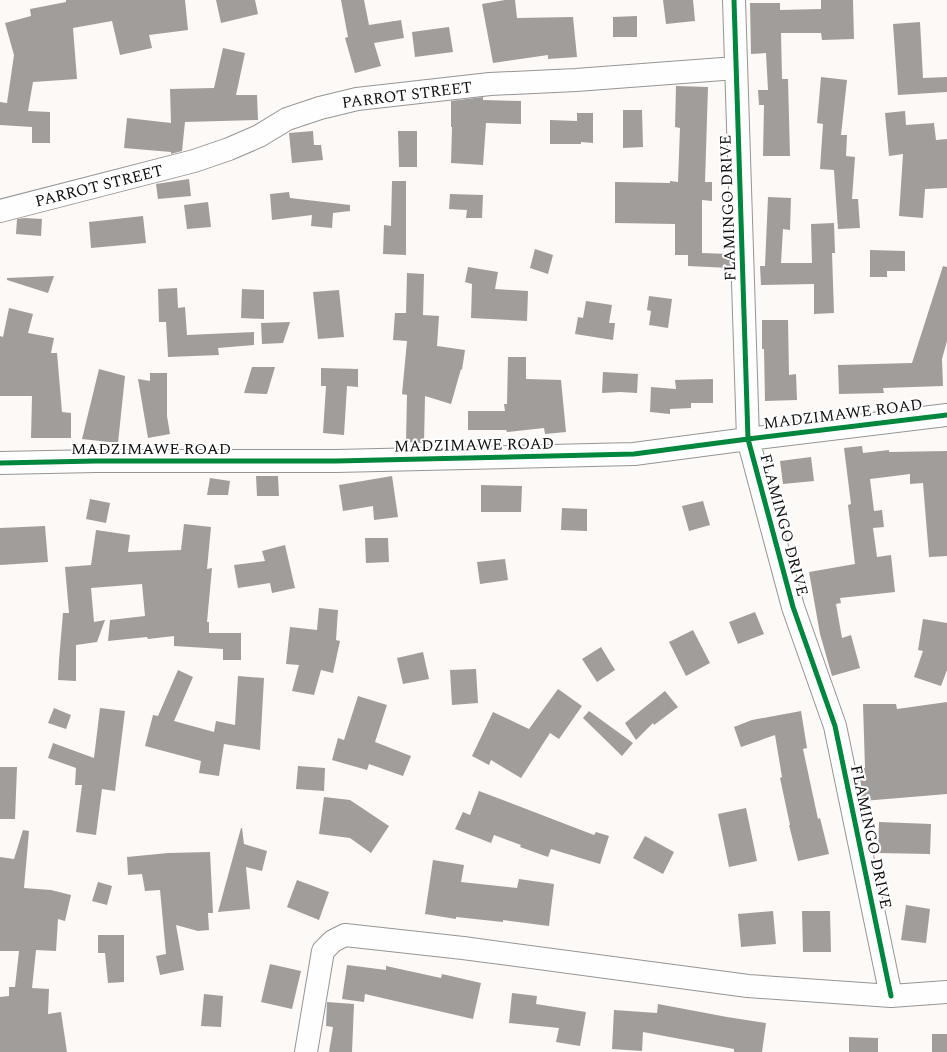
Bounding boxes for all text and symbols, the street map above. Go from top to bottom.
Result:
street label: PARROT STREET [340,75,474,115]
street label: FLAMINGO DRIVE [713,134,743,282]
street label: PARROT STREET [32,158,166,214]
street label: MADZIMAWE ROAD [762,392,924,436]
street label: MADZIMAWE ROAD [394,432,554,458]
street label: MADZIMAWE ROAD [71,437,231,461]
street label: FLAMINGO DRIVE [753,451,815,599]
street label: FLAMINGO DRIVE [844,763,898,911]

